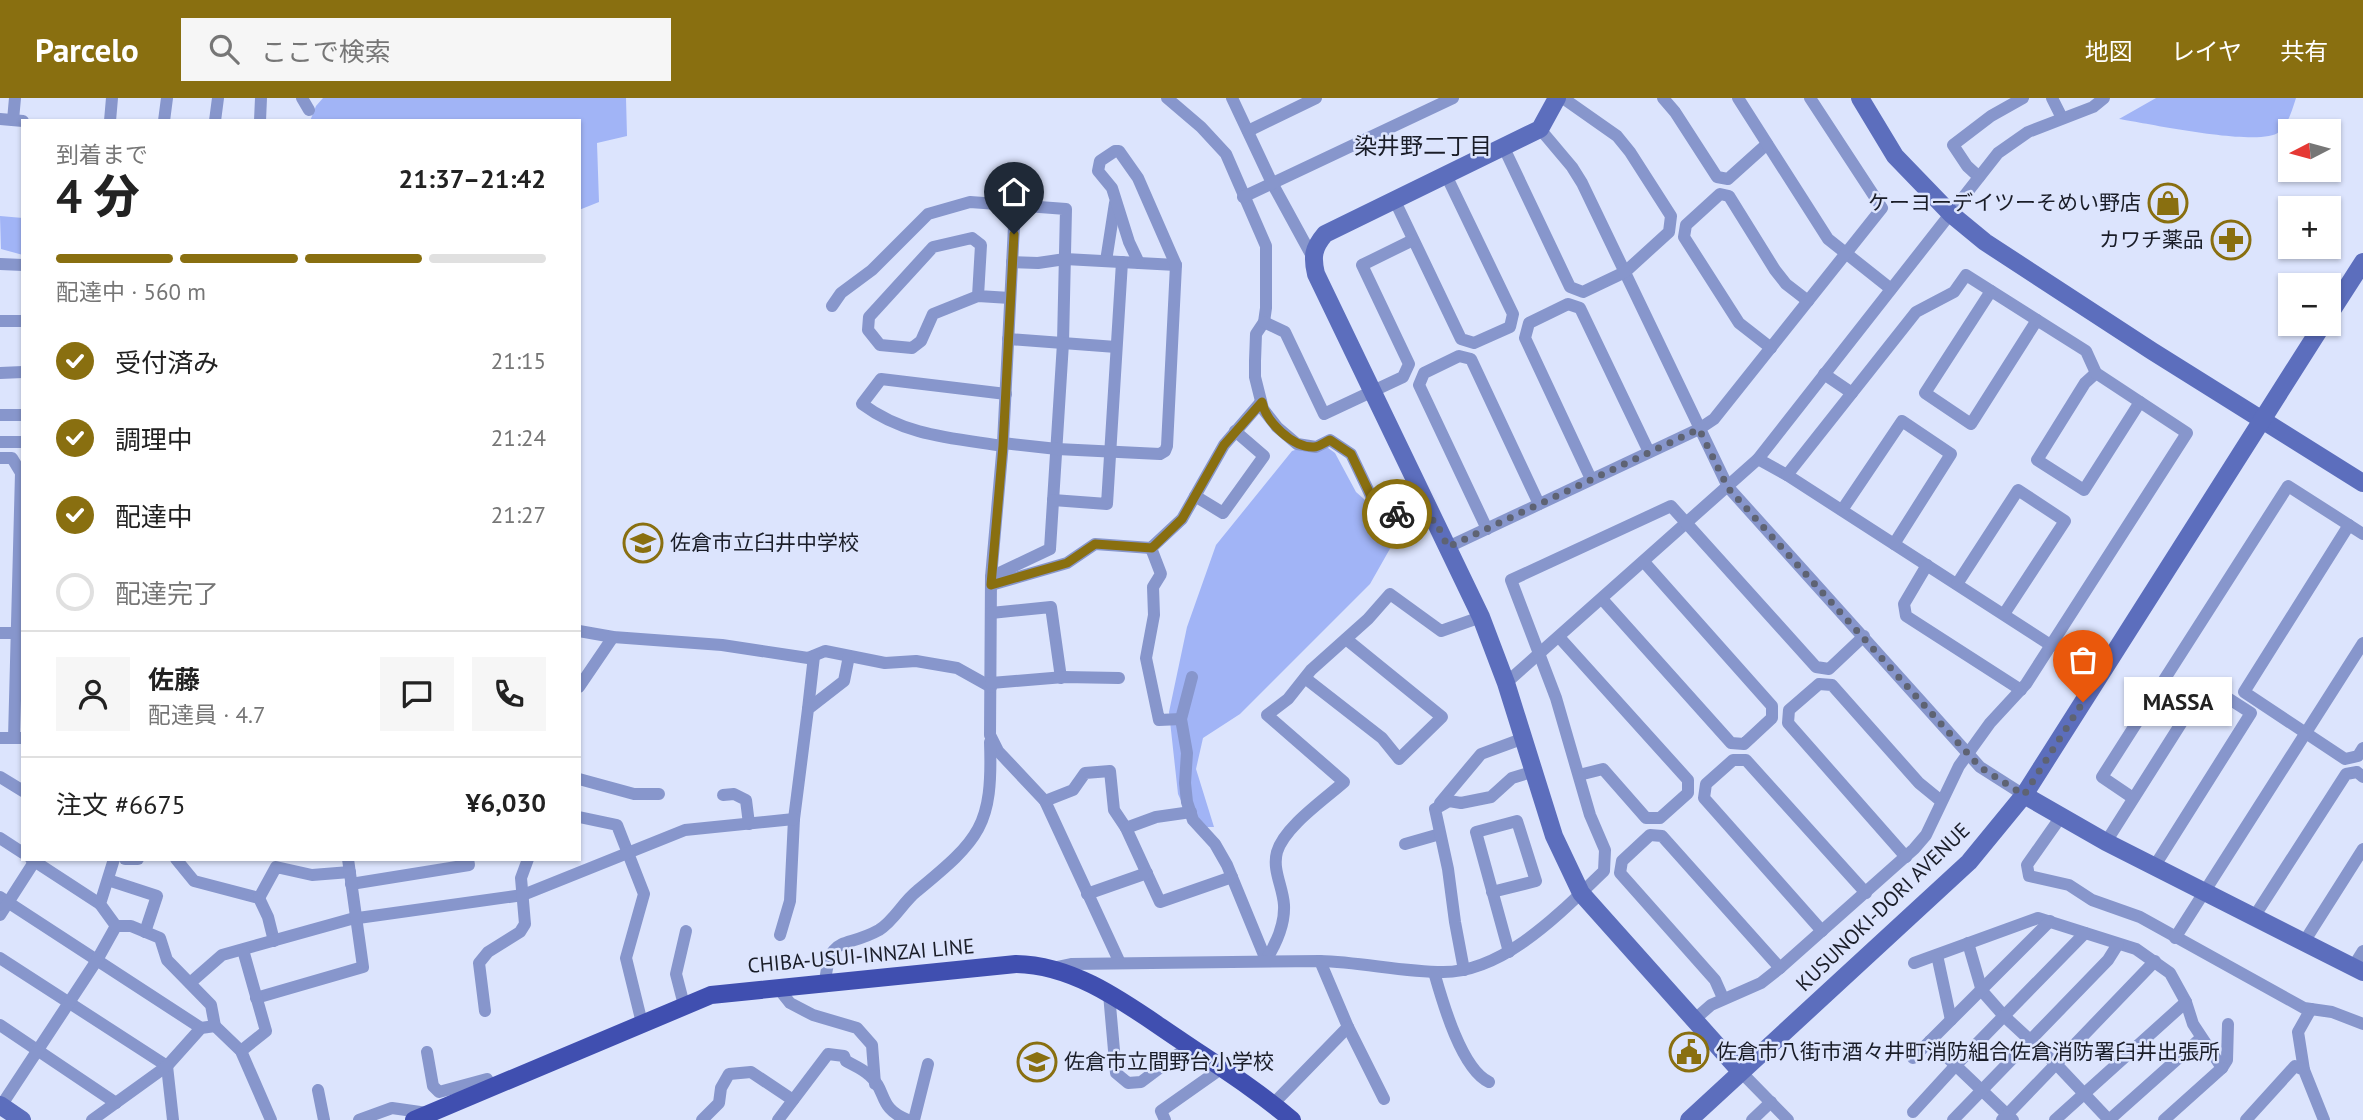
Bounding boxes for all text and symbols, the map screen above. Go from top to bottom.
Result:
search box [181,18,671,81]
text: Parcelo [35,28,139,71]
icon: search [205,30,243,68]
text: ここで検索 [261,35,391,68]
text: 地図 [2085,36,2133,67]
text: レイヤ [2171,36,2242,67]
text: 共有 [2280,36,2328,67]
north arrow [2278,119,2342,182]
map controls [2278,119,2341,336]
district label: 染井野二丁目 [1354,131,1492,160]
text: 到着まで [56,140,148,169]
text: 21:37–21:42 [399,162,546,195]
pin [984,162,1044,234]
text: 4 分 [56,166,140,226]
icon: home [995,173,1033,211]
shop icon: ケーヨーデイツーそめい野店 [2147,182,2189,224]
place label: ケーヨーデイツーそめい野店 [1868,189,2141,216]
button: + [2278,196,2341,259]
pharmacy icon: カワチ薬品 [2210,219,2252,261]
place label: カワチ薬品 [2099,226,2204,253]
button: − [2278,273,2341,336]
text: 配達中 · 560 m [56,277,206,306]
icon: check [56,342,94,380]
text: 受付済み [115,346,219,379]
text: 21:15 [491,346,546,375]
icon: check [56,419,94,457]
text: 調理中 [115,423,193,456]
text: 21:24 [491,423,546,452]
courier [1362,479,1432,549]
icon: bike [1378,495,1416,533]
icon: check [56,496,94,534]
text: 配達中 [115,500,193,533]
text: 21:27 [491,500,546,529]
school or university icon: 佐倉市立臼井中学校 [622,522,664,564]
place label: 佐倉市立臼井中学校 [670,529,859,556]
text: 配達完了 [115,577,219,610]
pin [2053,630,2113,702]
icon: bag [2064,641,2102,679]
button: person [56,657,130,731]
button: chat [380,657,454,731]
button: phone [472,657,546,731]
text: 佐藤 [148,663,200,696]
callout: MASSA [2125,678,2234,726]
text: MASSA [2143,687,2213,716]
text: 配達員 · 4.7 [148,700,265,729]
text: ¥6,030 [466,786,546,819]
text: 注文 #6675 [56,788,186,821]
street label: KUSUNOKI-DORI AVENUE [1790,816,1975,997]
street label: CHIBA-USUI-INNZAI LINE [746,932,975,979]
public building icon: 佐倉市八街市酒々井町消防組合佐倉消防署臼井出張所 [1668,1031,1710,1073]
place label: 佐倉市八街市酒々井町消防組合佐倉消防署臼井出張所 [1716,1038,2220,1065]
school or university icon: 佐倉市立間野台小学校 [1016,1041,1058,1083]
place label: 佐倉市立間野台小学校 [1064,1048,1274,1075]

